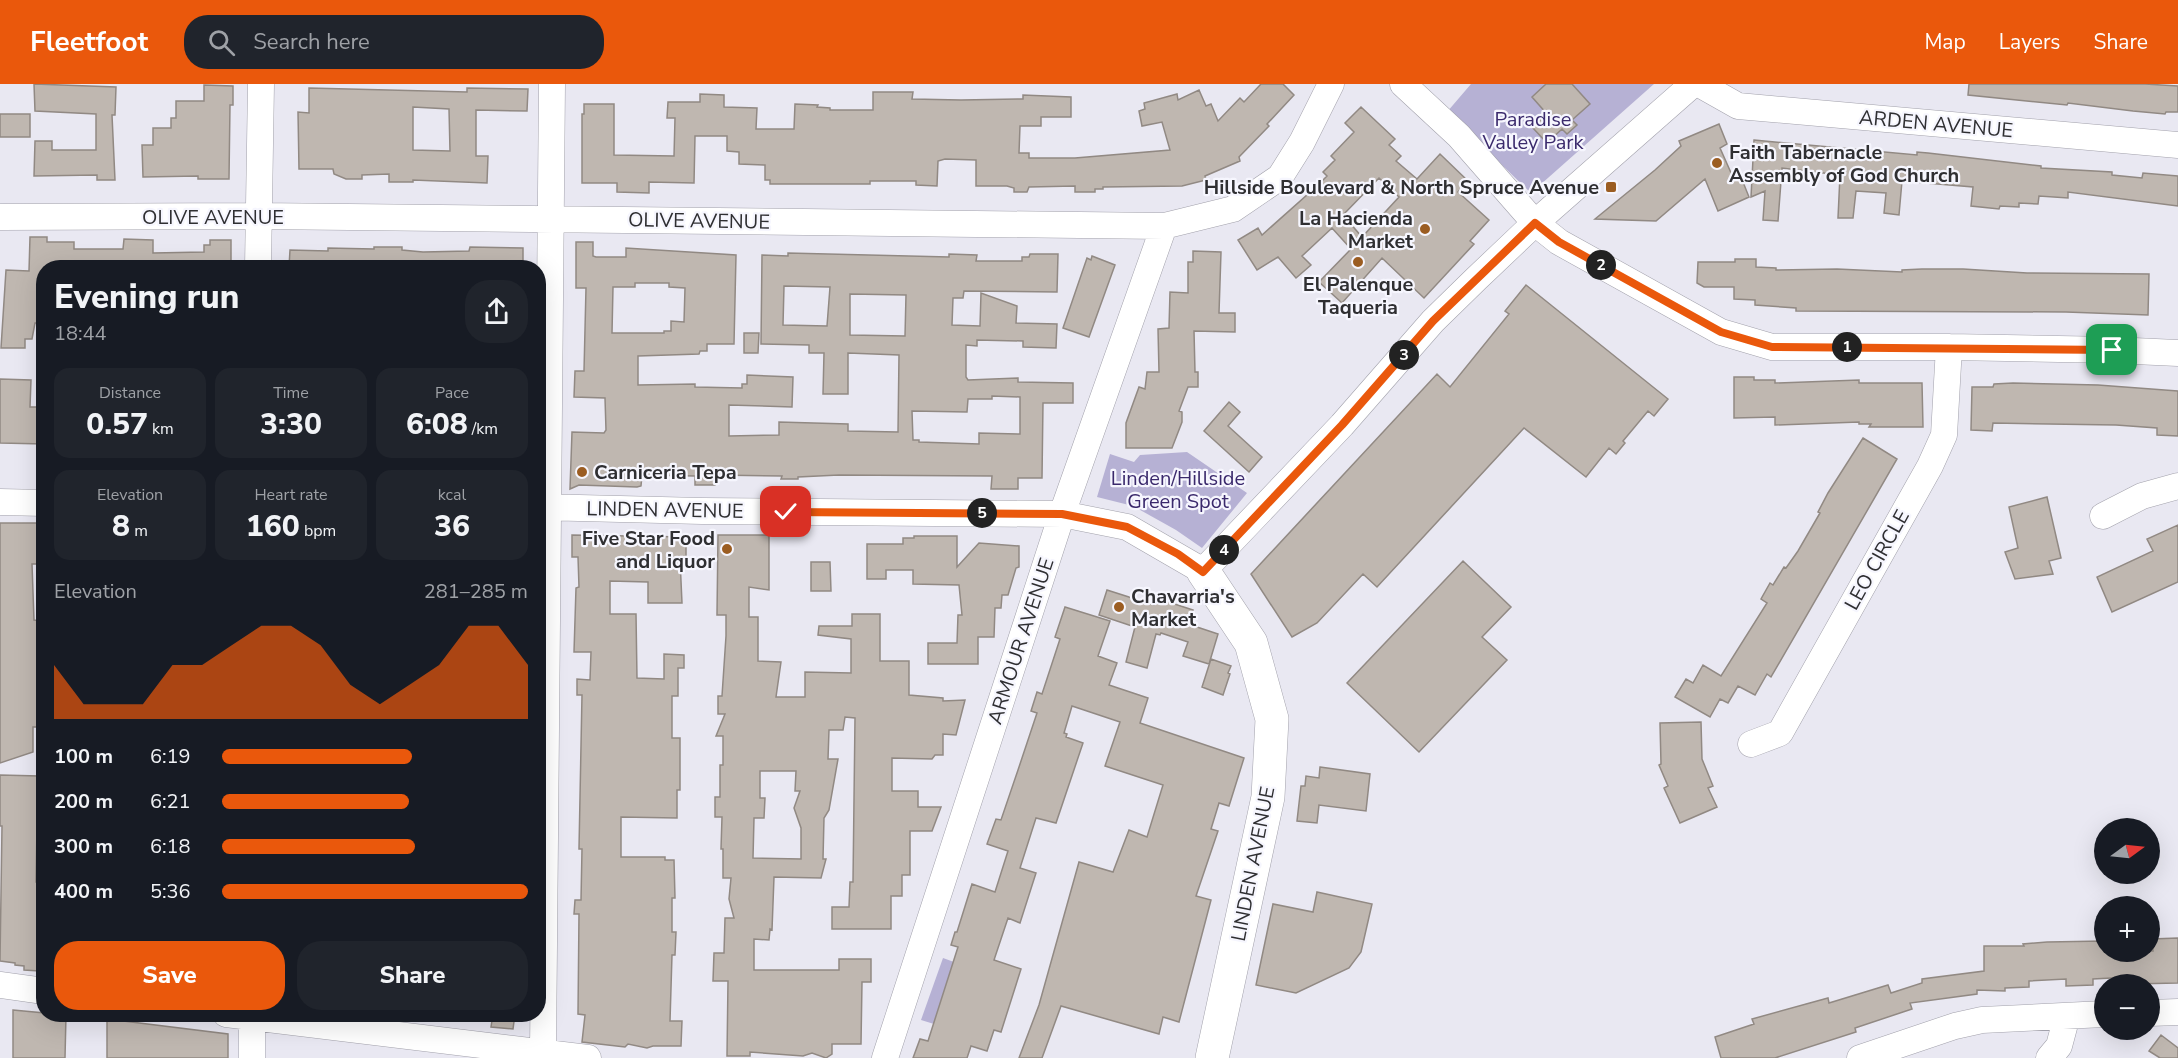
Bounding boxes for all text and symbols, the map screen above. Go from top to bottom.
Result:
search box [184,15,604,69]
text: Fleetfoot [30,23,148,61]
icon: search [205,26,238,59]
text: Search here [253,27,370,57]
text: Map [1924,28,1966,56]
text: Layers [1999,28,2060,56]
text: Share [2093,28,2148,56]
street label: ARDEN AVENUE [1858,104,2014,144]
park label: Paradise Valley Park [1482,106,1584,156]
place label: Faith Tabernacle Assembly of God Church [1729,139,1959,189]
marker: Faith Tabernacle Assembly of God Church [1710,156,1724,170]
place label: Hillside Boulevard & North Spruce Avenue [1204,174,1599,201]
marker: Hillside Boulevard & North Spruce Avenue [1604,180,1618,194]
street label: OLIVE AVENUE [142,204,284,231]
place label: La Hacienda Market [1299,205,1413,255]
street label: OLIVE AVENUE [628,206,770,236]
marker: La Hacienda Market [1418,222,1432,236]
pin: 2 [1586,250,1616,280]
text: 2 [1596,254,1606,276]
marker: El Palenque Taqueria [1351,255,1365,269]
place label: El Palenque Taqueria [1303,271,1413,321]
text: Evening run [54,275,239,320]
button: share [465,280,528,343]
text: 18:44 [54,320,107,347]
pin [2086,324,2137,375]
pin: 1 [1832,332,1862,362]
icon: arrive [2095,333,2128,366]
text: 1 [1842,336,1852,358]
pin: 3 [1389,340,1419,370]
text: 3 [1399,344,1409,366]
text: Distance [99,382,161,404]
text: Time [273,382,309,404]
text: Pace [435,382,469,404]
text: 0.57 [86,404,148,445]
text: 3:30 [260,404,322,445]
text: 6:08 [406,404,468,445]
text: km [148,418,174,440]
text: /km [468,418,498,440]
place label: Carniceria Tepa [594,459,737,486]
marker: Carniceria Tepa [575,465,589,479]
park label: Linden/Hillside Green Spot [1111,465,1245,515]
text: Elevation [97,484,163,506]
text: Heart rate [254,484,328,506]
text: kcal [438,484,466,506]
pin [760,486,811,537]
street label: LINDEN AVENUE [586,495,744,525]
icon: check [769,495,802,528]
pin: 5 [967,498,997,528]
text: 5 [977,502,987,524]
street label: LEO CIRCLE [1838,505,1916,615]
text: 8 [112,506,130,547]
text: 160 [246,506,300,547]
text: 36 [434,506,470,547]
text: m [130,520,148,542]
text: bpm [300,520,336,542]
place label: Five Star Food and Liquor [582,525,715,575]
pin: 4 [1209,535,1239,565]
text: 4 [1219,539,1229,561]
marker: Five Star Food and Liquor [720,542,734,556]
street label: ARMOUR AVENUE [981,554,1061,728]
text: Elevation [54,578,137,605]
text: 281–285 m [424,578,528,605]
place label: Chavarria's Market [1131,583,1235,633]
marker: Chavarria's Market [1112,600,1126,614]
text: 100 m [54,743,113,770]
text: 6:19 [150,743,191,770]
street label: LINDEN AVENUE [1225,784,1281,944]
text: 200 m [54,788,113,815]
text: 6:21 [150,788,191,815]
north arrow [2094,818,2160,884]
map controls [2094,818,2160,1040]
text: 300 m [54,833,113,860]
text: 6:18 [150,833,191,860]
text: 400 m [54,878,113,905]
text: 5:36 [150,878,191,905]
button: + [2094,896,2160,962]
button: Save [54,941,285,1010]
button: Share [297,941,528,1010]
button: − [2094,974,2160,1040]

